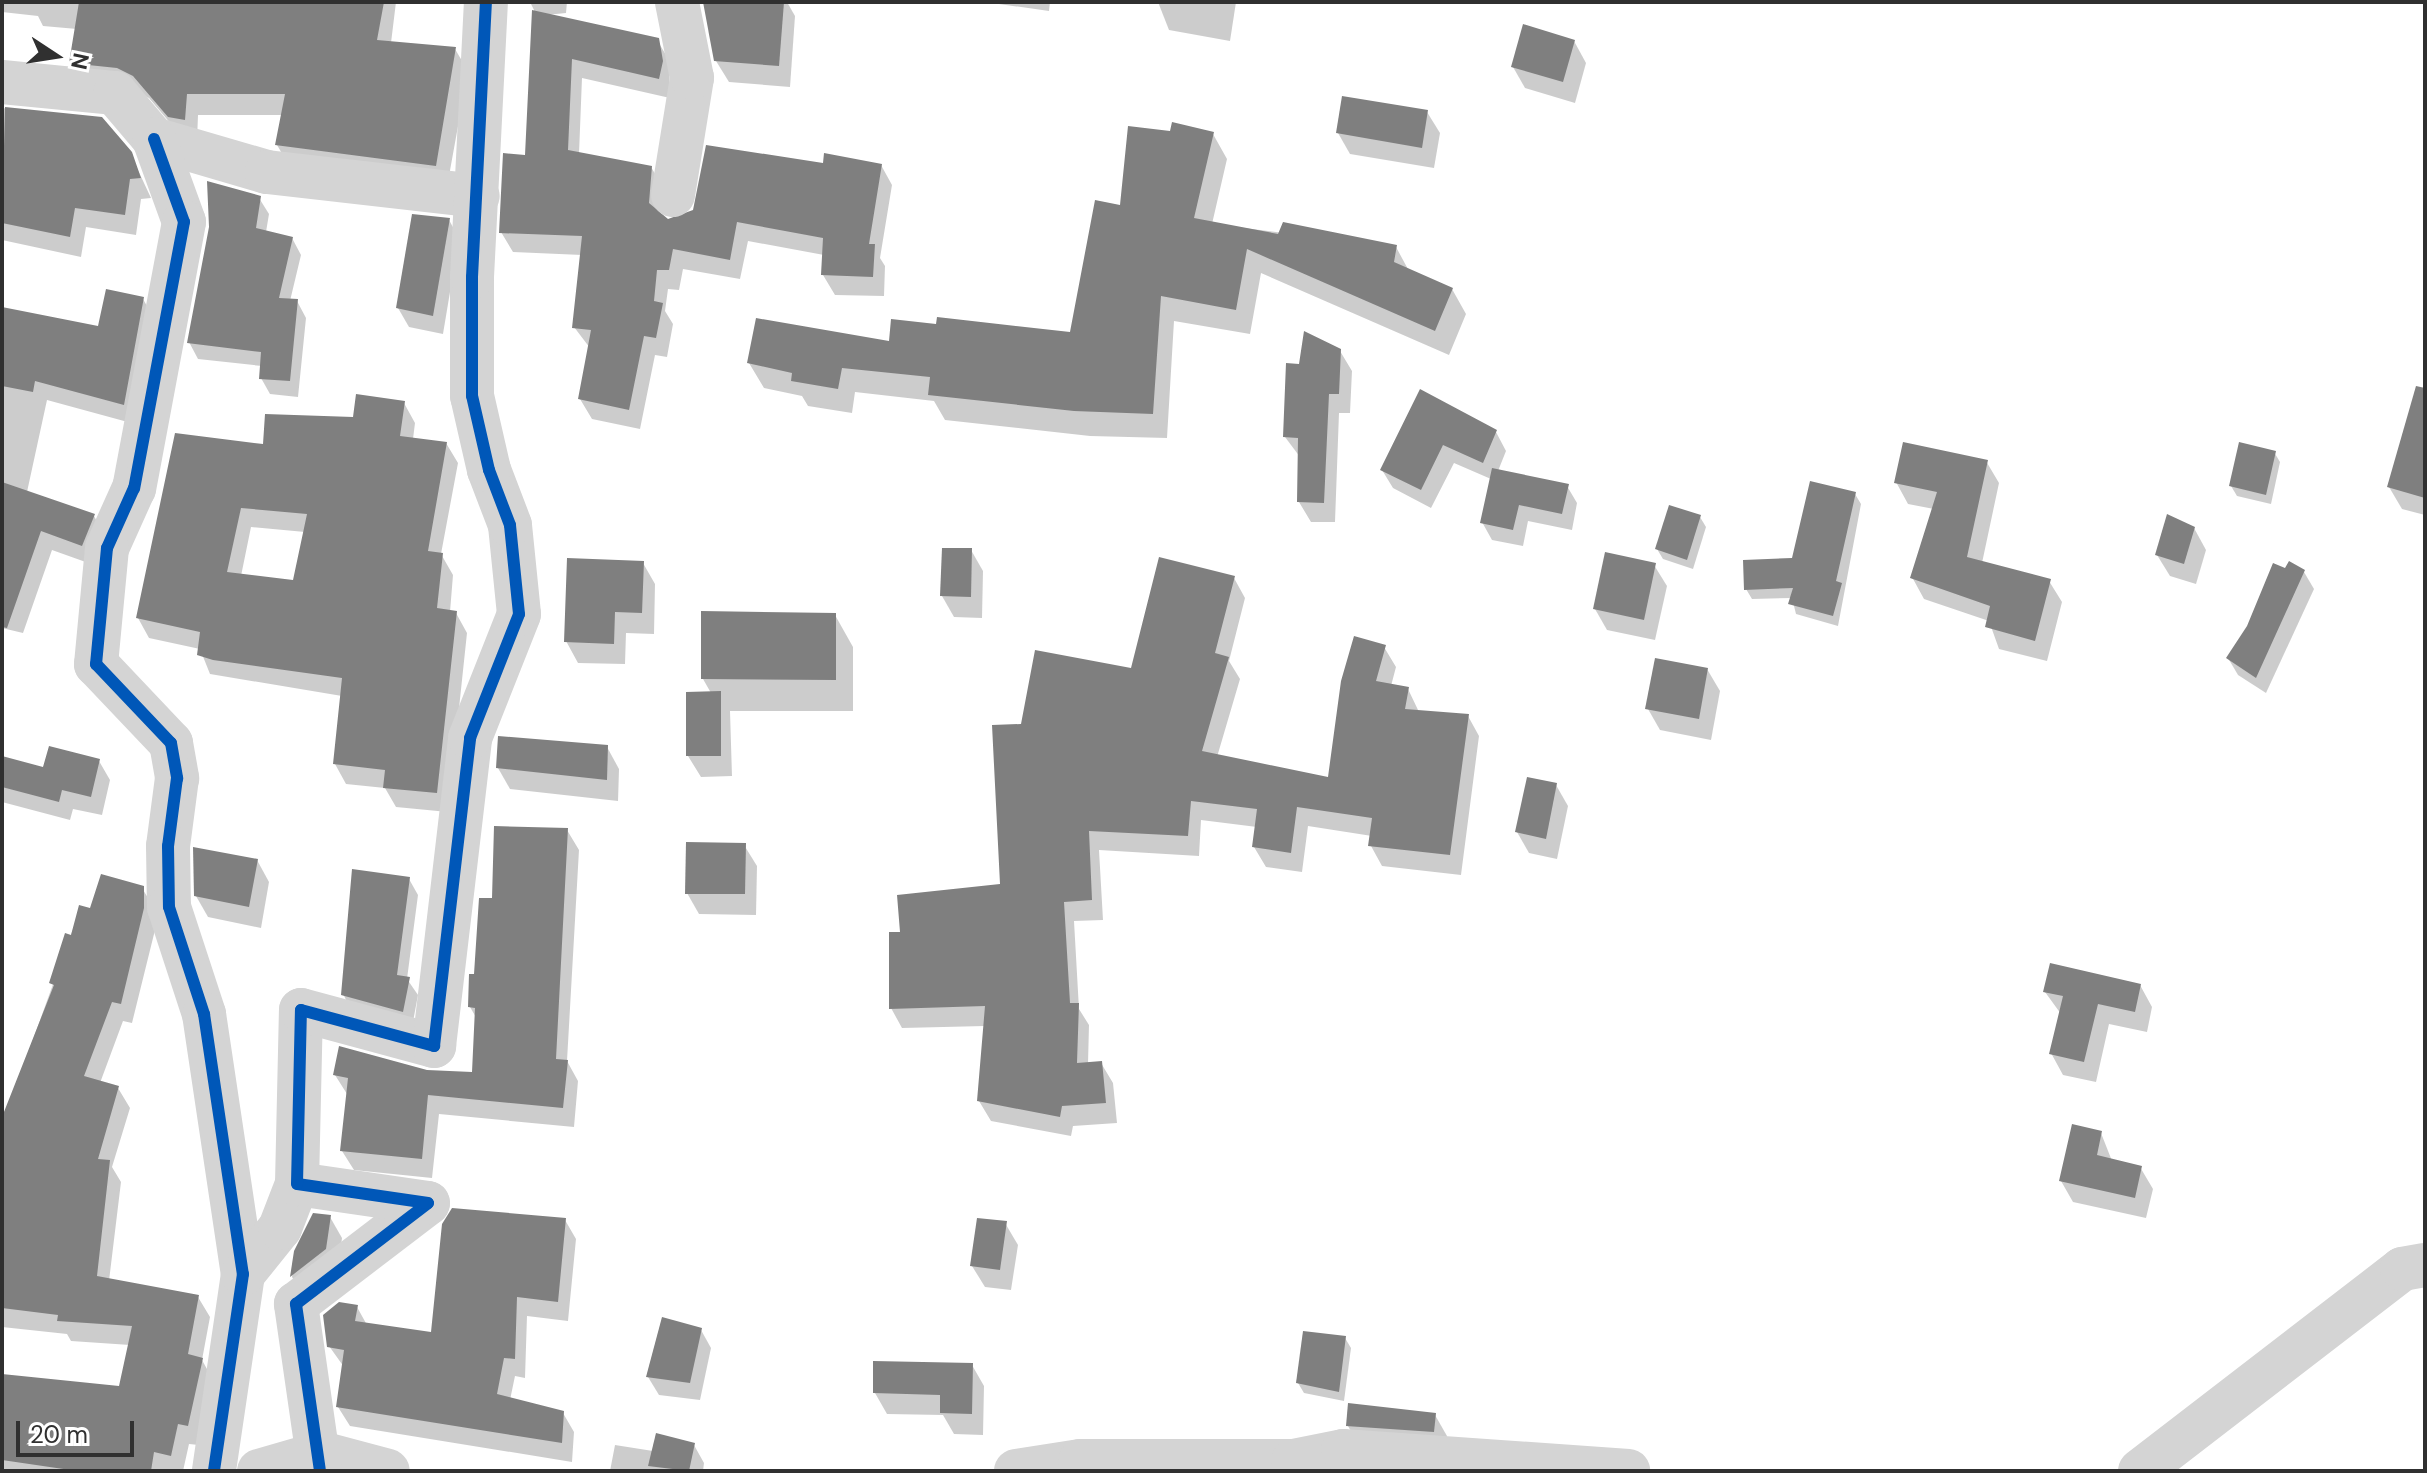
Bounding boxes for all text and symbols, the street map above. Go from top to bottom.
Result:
north arrow [16,16,96,96]
text: N [64,50,96,72]
scale bar [20,1405,138,1455]
text: 20 m [30,1419,88,1450]

